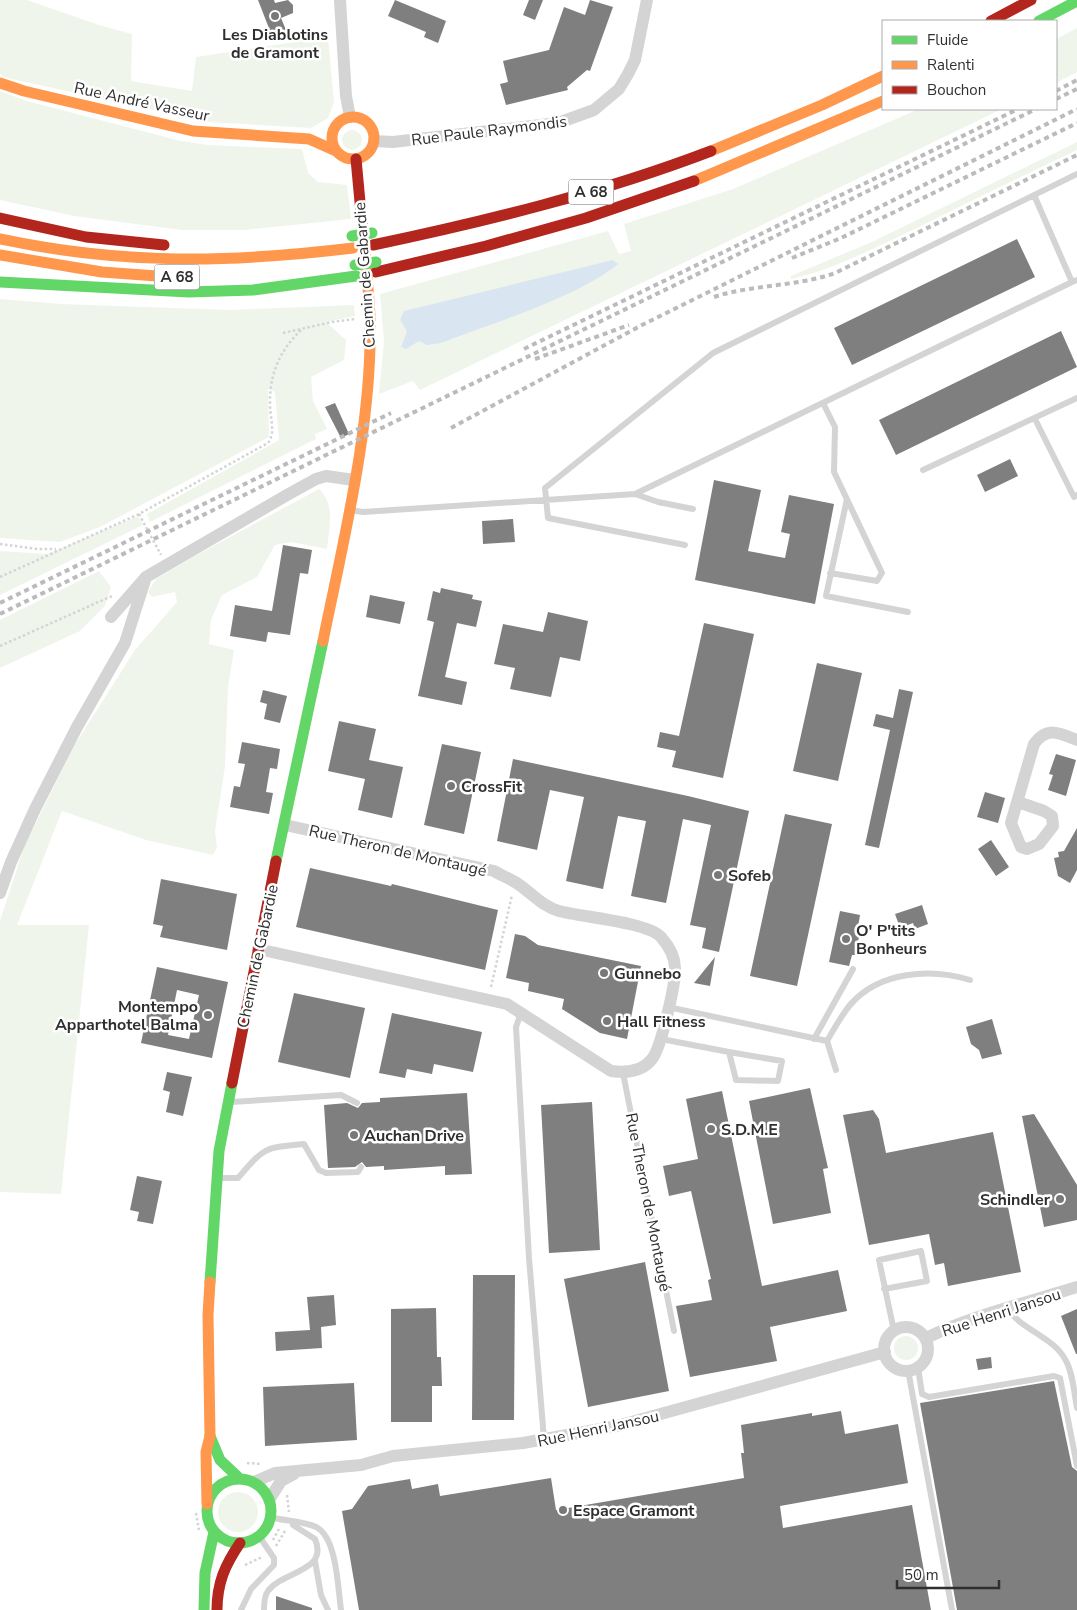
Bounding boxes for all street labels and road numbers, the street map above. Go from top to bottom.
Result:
street label: Rue André Vasseur [72,77,212,127]
street label: Rue Paule Raymondis [410,111,568,151]
road number: A 68 [568,180,614,204]
street label: Chemin de Gabardie [349,201,381,349]
road number: A 68 [154,264,200,290]
street label: Rue Theron de Montaugé [307,820,489,882]
street label: Chemin de Gabardie [232,883,284,1030]
street label: Rue Theron de Montaugé [620,1111,676,1294]
street label: Rue Henri Jansou [939,1283,1064,1343]
street label: Rue Henri Jansou [535,1405,661,1453]

